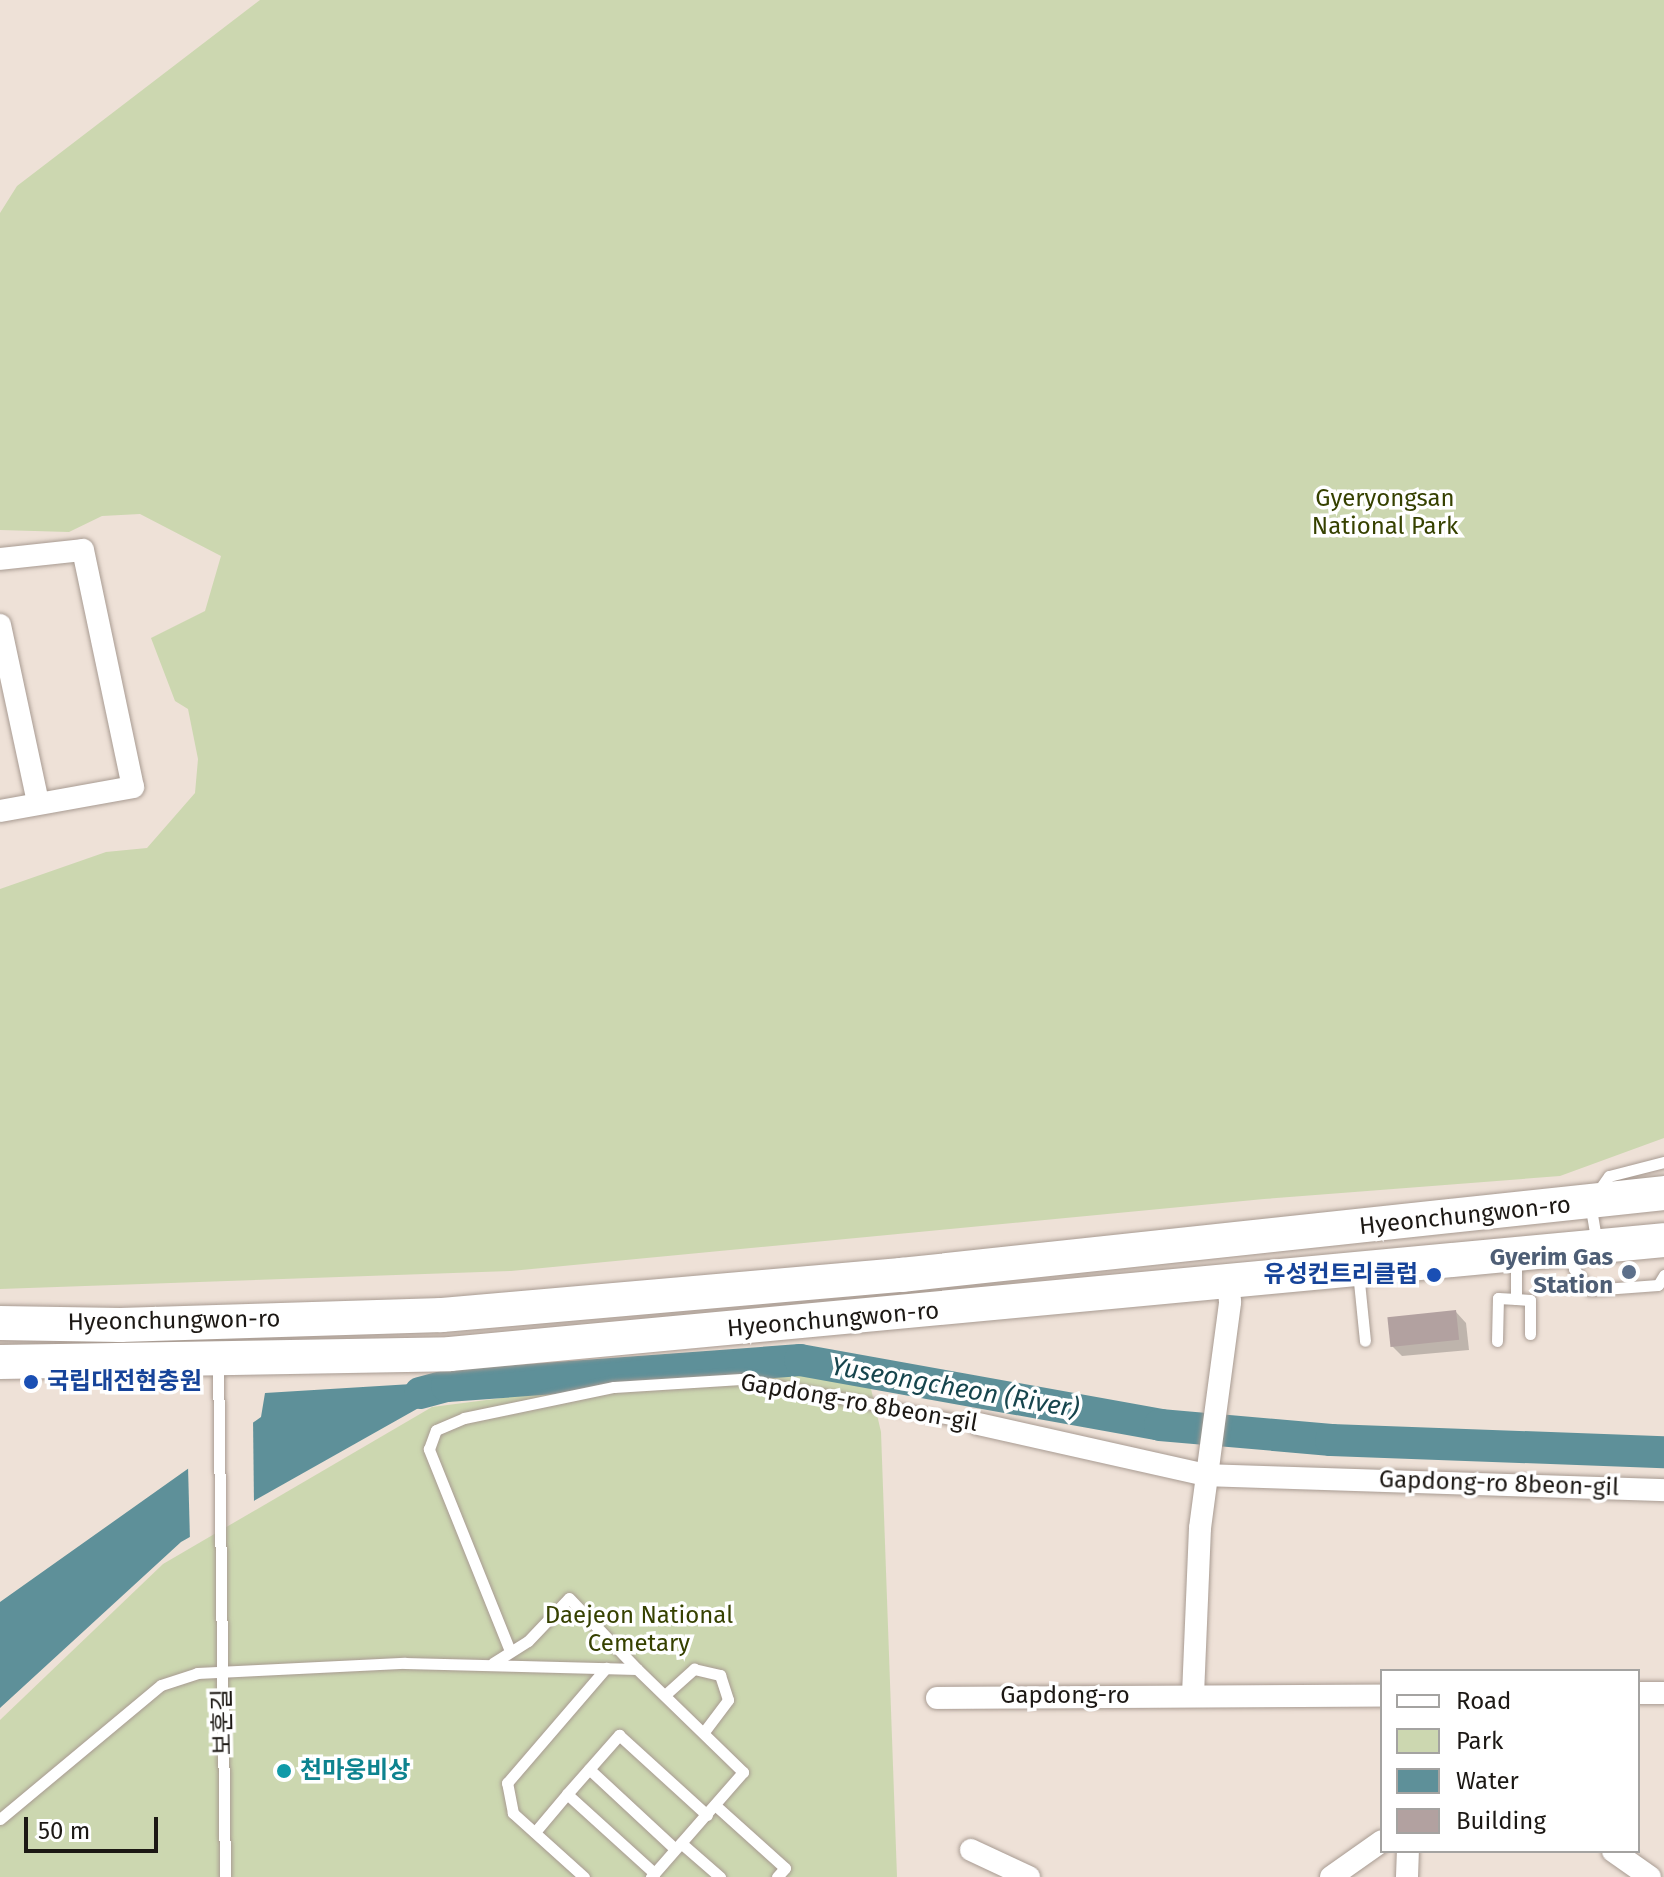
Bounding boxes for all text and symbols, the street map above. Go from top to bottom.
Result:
park label: Gyeryongsan National Park [1312,485,1458,541]
street label: Hyeonchungwon-ro [1358,1191,1572,1241]
place label: Gyerim Gas Station [1490,1244,1613,1300]
place label: 유성컨트리클럽 [1263,1261,1418,1289]
marker: Gyerim Gas Station [1620,1263,1638,1281]
marker: 유성컨트리클럽 [1425,1266,1443,1284]
street label: Hyeonchungwon-ro [726,1296,940,1344]
street label: Hyeonchungwon-ro [67,1305,281,1337]
water label: Yuseongcheon (River) [829,1351,1081,1425]
place label: 국립대전현충원 [47,1368,202,1396]
street label: Gapdong-ro 8beon-gil [738,1368,980,1438]
marker: 국립대전현충원 [22,1373,40,1391]
street label: Gapdong-ro 8beon-gil [1378,1465,1620,1503]
park label: Daejeon National Cemetary [545,1602,733,1658]
legend [1380,1669,1640,1853]
street label: Gapdong-ro [1000,1682,1130,1710]
text: Road [1456,1687,1511,1715]
street label: 보훈길 [208,1689,238,1755]
text: Park [1456,1727,1503,1755]
place label: 천마웅비상 [300,1757,410,1785]
marker: 천마웅비상 [275,1762,293,1780]
text: Water [1456,1767,1519,1795]
scale bar [28,1801,162,1851]
text: Building [1456,1807,1546,1835]
text: 50 m [38,1817,90,1845]

